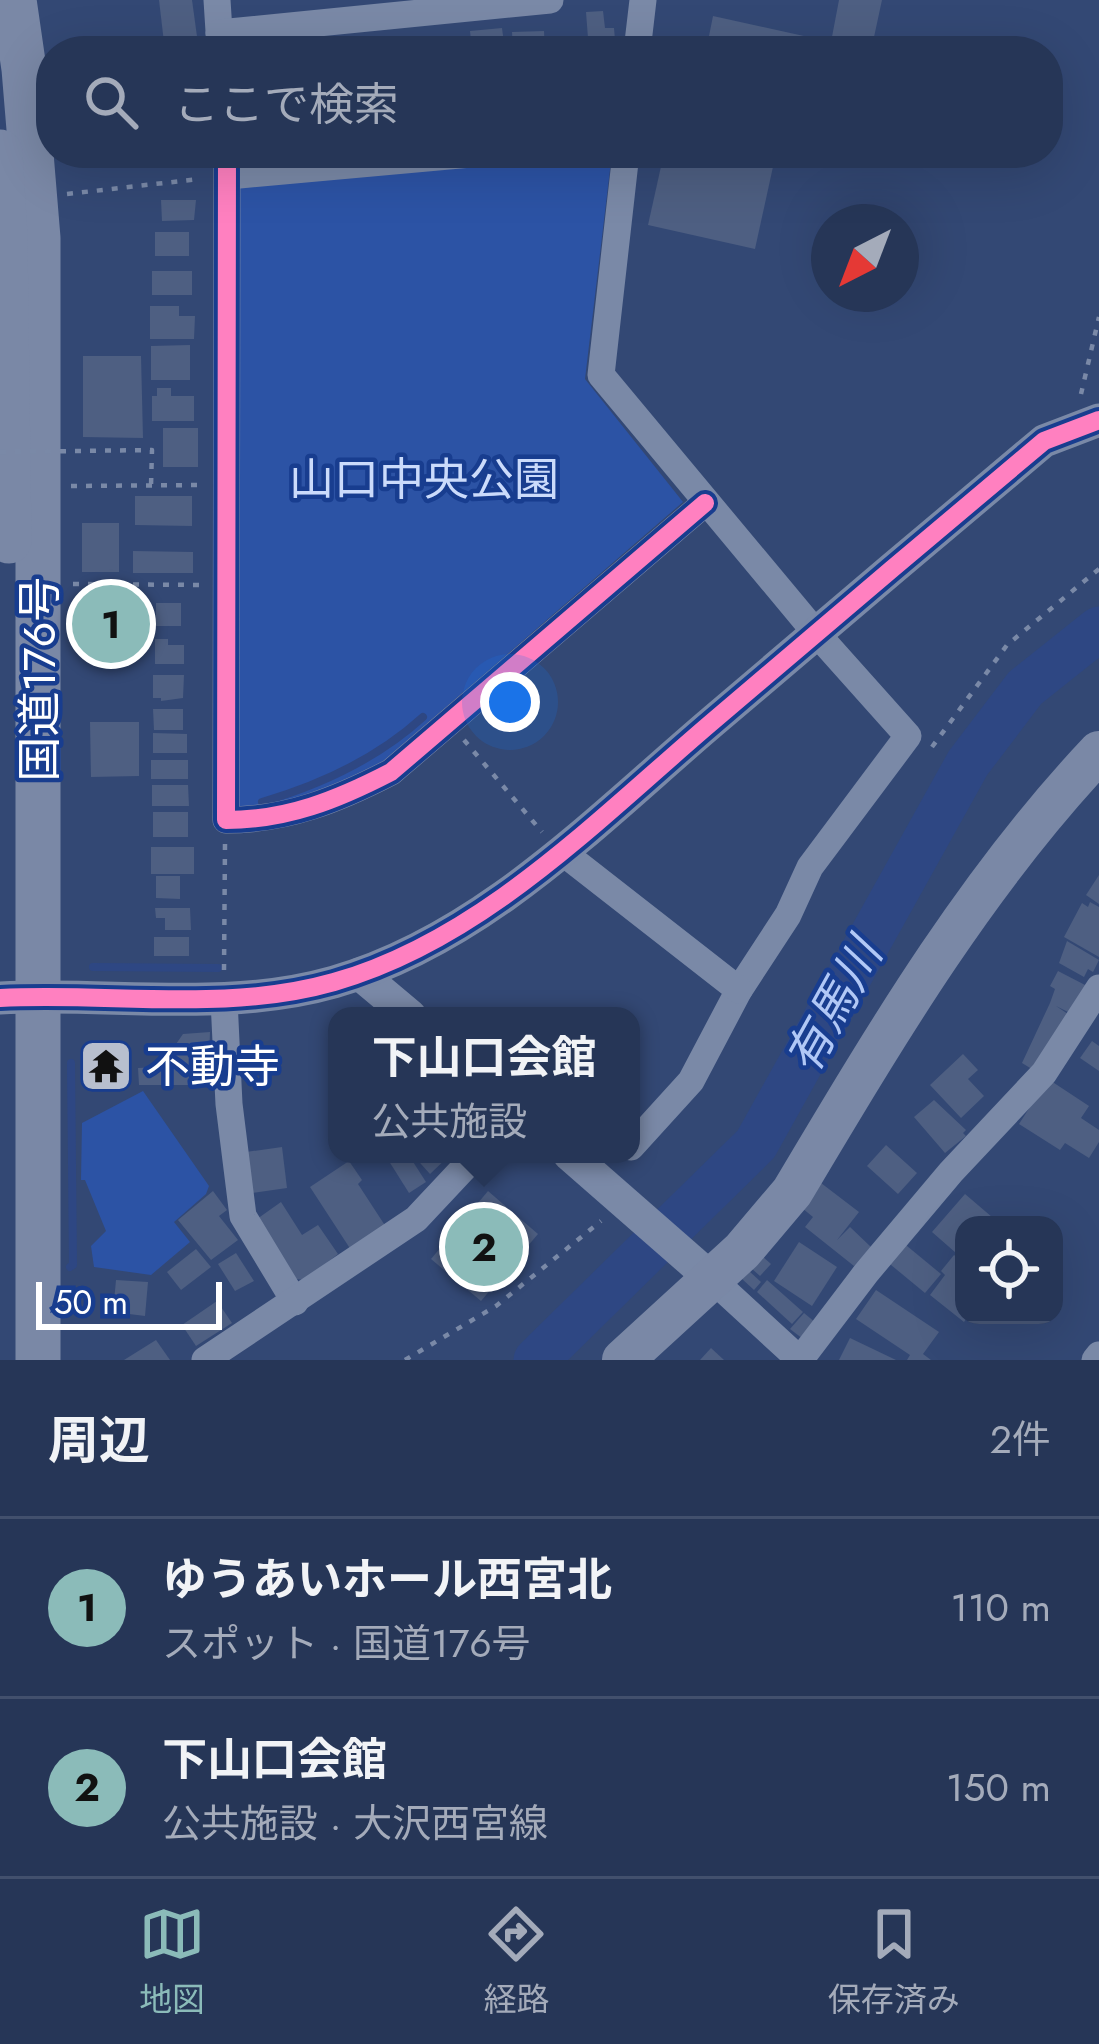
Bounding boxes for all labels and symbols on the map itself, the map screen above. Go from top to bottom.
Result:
north arrow [811,204,919,312]
park label: 山口中央公園 [289,447,559,512]
street label: 国道176号 [7,577,72,781]
pin: 1 [72,579,150,669]
your location [480,672,540,732]
water label: 有馬川 [768,922,901,1086]
place label: 不動寺 [145,1034,280,1099]
temple icon: 不動寺 [78,1038,134,1094]
pin: 2 [445,1202,523,1292]
scale bar [36,1276,222,1329]

